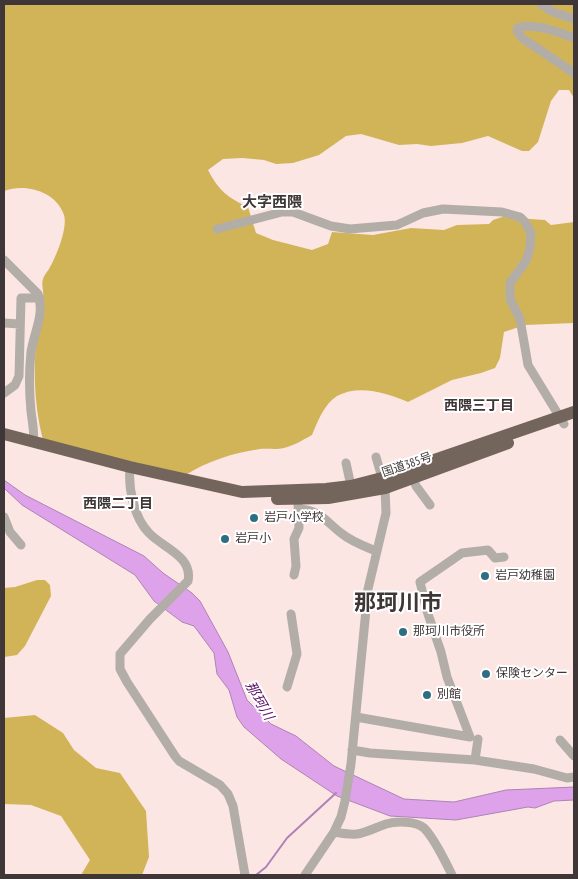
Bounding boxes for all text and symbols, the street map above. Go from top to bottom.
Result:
district label: 大字西隈 [242,194,302,212]
district label: 西隈三丁目 [444,398,514,414]
street label: 国道385号 [380,450,434,480]
district label: 西隈二丁目 [83,496,153,512]
place label: 岩戸小学校 [264,511,324,525]
marker: 岩戸小学校 [248,512,260,524]
place label: 岩戸小 [235,532,271,546]
marker: 岩戸小 [219,533,231,545]
place label: 岩戸幼稚園 [495,569,555,583]
marker: 岩戸幼稚園 [479,570,491,582]
district label: 那珂川市 [354,591,442,617]
place label: 那珂川市役所 [413,625,485,639]
marker: 那珂川市役所 [397,626,409,638]
place label: 保険センター [496,667,568,681]
marker: 保険センター [480,668,492,680]
water label: 那珂川 [241,679,277,723]
place label: 別館 [437,688,461,702]
marker: 別館 [421,689,433,701]

